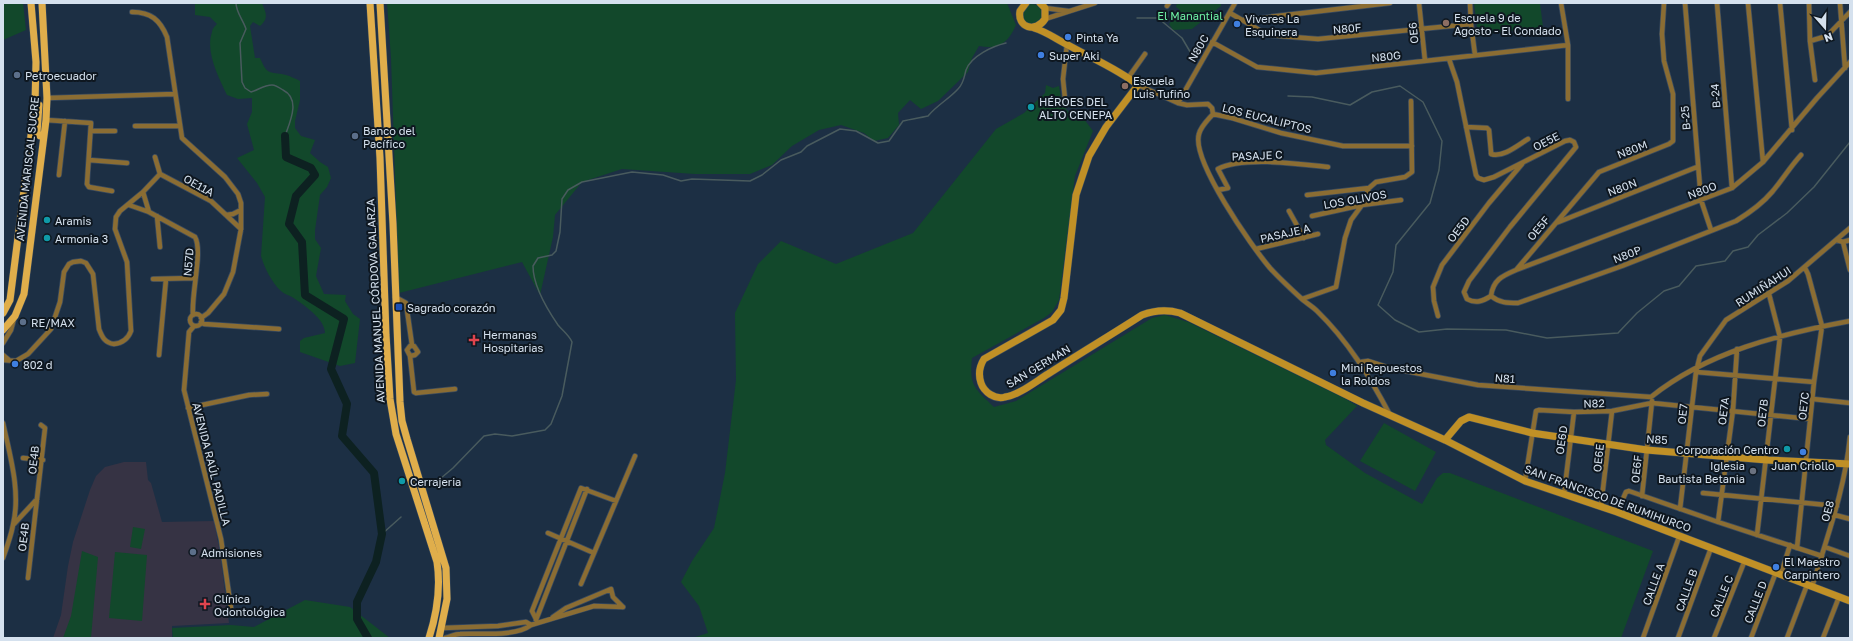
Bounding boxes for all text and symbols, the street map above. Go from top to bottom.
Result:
north arrow [1805,8,1845,48]
park label: El Manantial [1157,9,1223,22]
place label: Escuela 9 de Agosto - El Condado [1454,11,1562,37]
place label: Viveres La Esquinera [1245,12,1299,38]
marker: Escuela 9 de Agosto - El Condado [1441,18,1451,28]
marker: Viveres La Esquinera [1232,19,1242,29]
street label: N80F [1332,20,1362,36]
street label: OE6 [1405,21,1421,44]
text: N [1822,30,1835,45]
place label: Pinta Ya [1076,31,1119,44]
marker: Pinta Ya [1063,32,1073,42]
street label: N80C [1185,32,1211,64]
street label: N80G [1371,48,1402,64]
place label: Super Aki [1049,49,1099,62]
marker: Super Aki [1036,50,1046,60]
place label: Petroecuador [25,69,97,82]
marker: Petroecuador [12,70,22,80]
place label: Escuela Luis Tufiño [1133,74,1190,100]
marker: Escuela Luis Tufiño [1120,81,1130,91]
street label: B-24 [1707,83,1723,109]
place label: HÉROES DEL ALTO CENEPA [1039,95,1113,121]
street label: AVENIDA MARISCAL SUCRE [13,96,41,242]
street label: LOS EUCALIPTOS [1221,101,1313,135]
marker: HÉROES DEL ALTO CENEPA [1026,102,1036,112]
street label: B-25 [1677,105,1693,131]
place label: Banco del Pacífico [363,124,416,150]
street label: OE5E [1531,129,1562,153]
marker: Banco del Pacífico [350,131,360,141]
street label: N80M [1615,137,1649,161]
street label: PASAJE C [1231,148,1283,162]
street label: OE11A [181,171,217,199]
street label: N80N [1606,176,1638,198]
street label: N80O [1686,179,1718,201]
street label: LOS OLIVOS [1322,187,1388,211]
street label: AVENIDA MANUEL CÓRDOVA GALARZA [363,198,387,403]
street label: OE5D [1444,213,1472,244]
street label: OE5F [1524,213,1552,243]
place label: Aramis [55,214,91,227]
marker: Aramis [42,215,52,225]
street label: PASAJE A [1259,221,1312,245]
place label: Armonia 3 [55,232,108,245]
marker: Armonia 3 [42,233,52,243]
street label: N80P [1611,243,1643,265]
street label: N57D [180,247,196,277]
street label: RUMIÑAHUI [1733,263,1793,309]
place label: Sagrado corazón [407,301,496,314]
marker: Sagrado corazón [394,302,404,312]
place label: RE/MAX [31,316,75,329]
marker: RE/MAX [18,317,28,327]
place label: Hermanas Hospitarias [483,328,544,354]
marker: Hermanas Hospitarias [468,334,480,346]
street label: SAN GERMAN [1004,342,1072,390]
place label: 802 d [23,358,52,371]
marker: 802 d [10,359,20,369]
place label: Mini Repuestos la Roldos [1341,361,1422,387]
marker: Mini Repuestos la Roldos [1328,368,1338,378]
street label: N81 [1494,371,1516,385]
street label: OE7C [1795,391,1811,421]
street label: N82 [1583,396,1605,410]
street label: OE7A [1715,396,1731,426]
street label: OE7B [1754,398,1770,428]
street label: AVENIDA RAÚL PADILLA [190,401,234,528]
street label: OE7 [1674,403,1690,425]
street label: OE6D [1553,424,1570,455]
street label: N85 [1646,432,1668,446]
street label: OE6E [1590,443,1606,473]
place label: Corporación Centro [1676,443,1779,456]
marker: Corporación Centro [1782,444,1792,454]
street label: OE4B [25,445,41,475]
marker: Juan Criollo [1798,447,1808,457]
street label: OE6F [1628,454,1644,484]
place label: Iglesia Bautista Betania [1658,459,1745,485]
place label: Juan Criollo [1771,459,1835,472]
street label: SAN FRANCISCO DE RUMIHURCO [1523,462,1693,534]
marker: Iglesia Bautista Betania [1748,466,1758,476]
place label: Cerrajeria [410,475,461,488]
marker: Cerrajeria [397,476,407,486]
street label: OE8 [1818,499,1836,523]
street label: OE4B [15,522,31,552]
place label: Admisiones [201,546,262,559]
marker: Admisiones [188,547,198,557]
place label: El Maestro Carpintero [1784,555,1840,581]
street label: CALLE A [1639,561,1667,607]
marker: El Maestro Carpintero [1771,562,1781,572]
street label: CALLE B [1672,567,1700,613]
street label: CALLE C [1707,573,1735,619]
street label: CALLE D [1741,579,1769,625]
place label: Clínica Odontológica [214,592,285,618]
marker: Clínica Odontológica [199,598,211,610]

